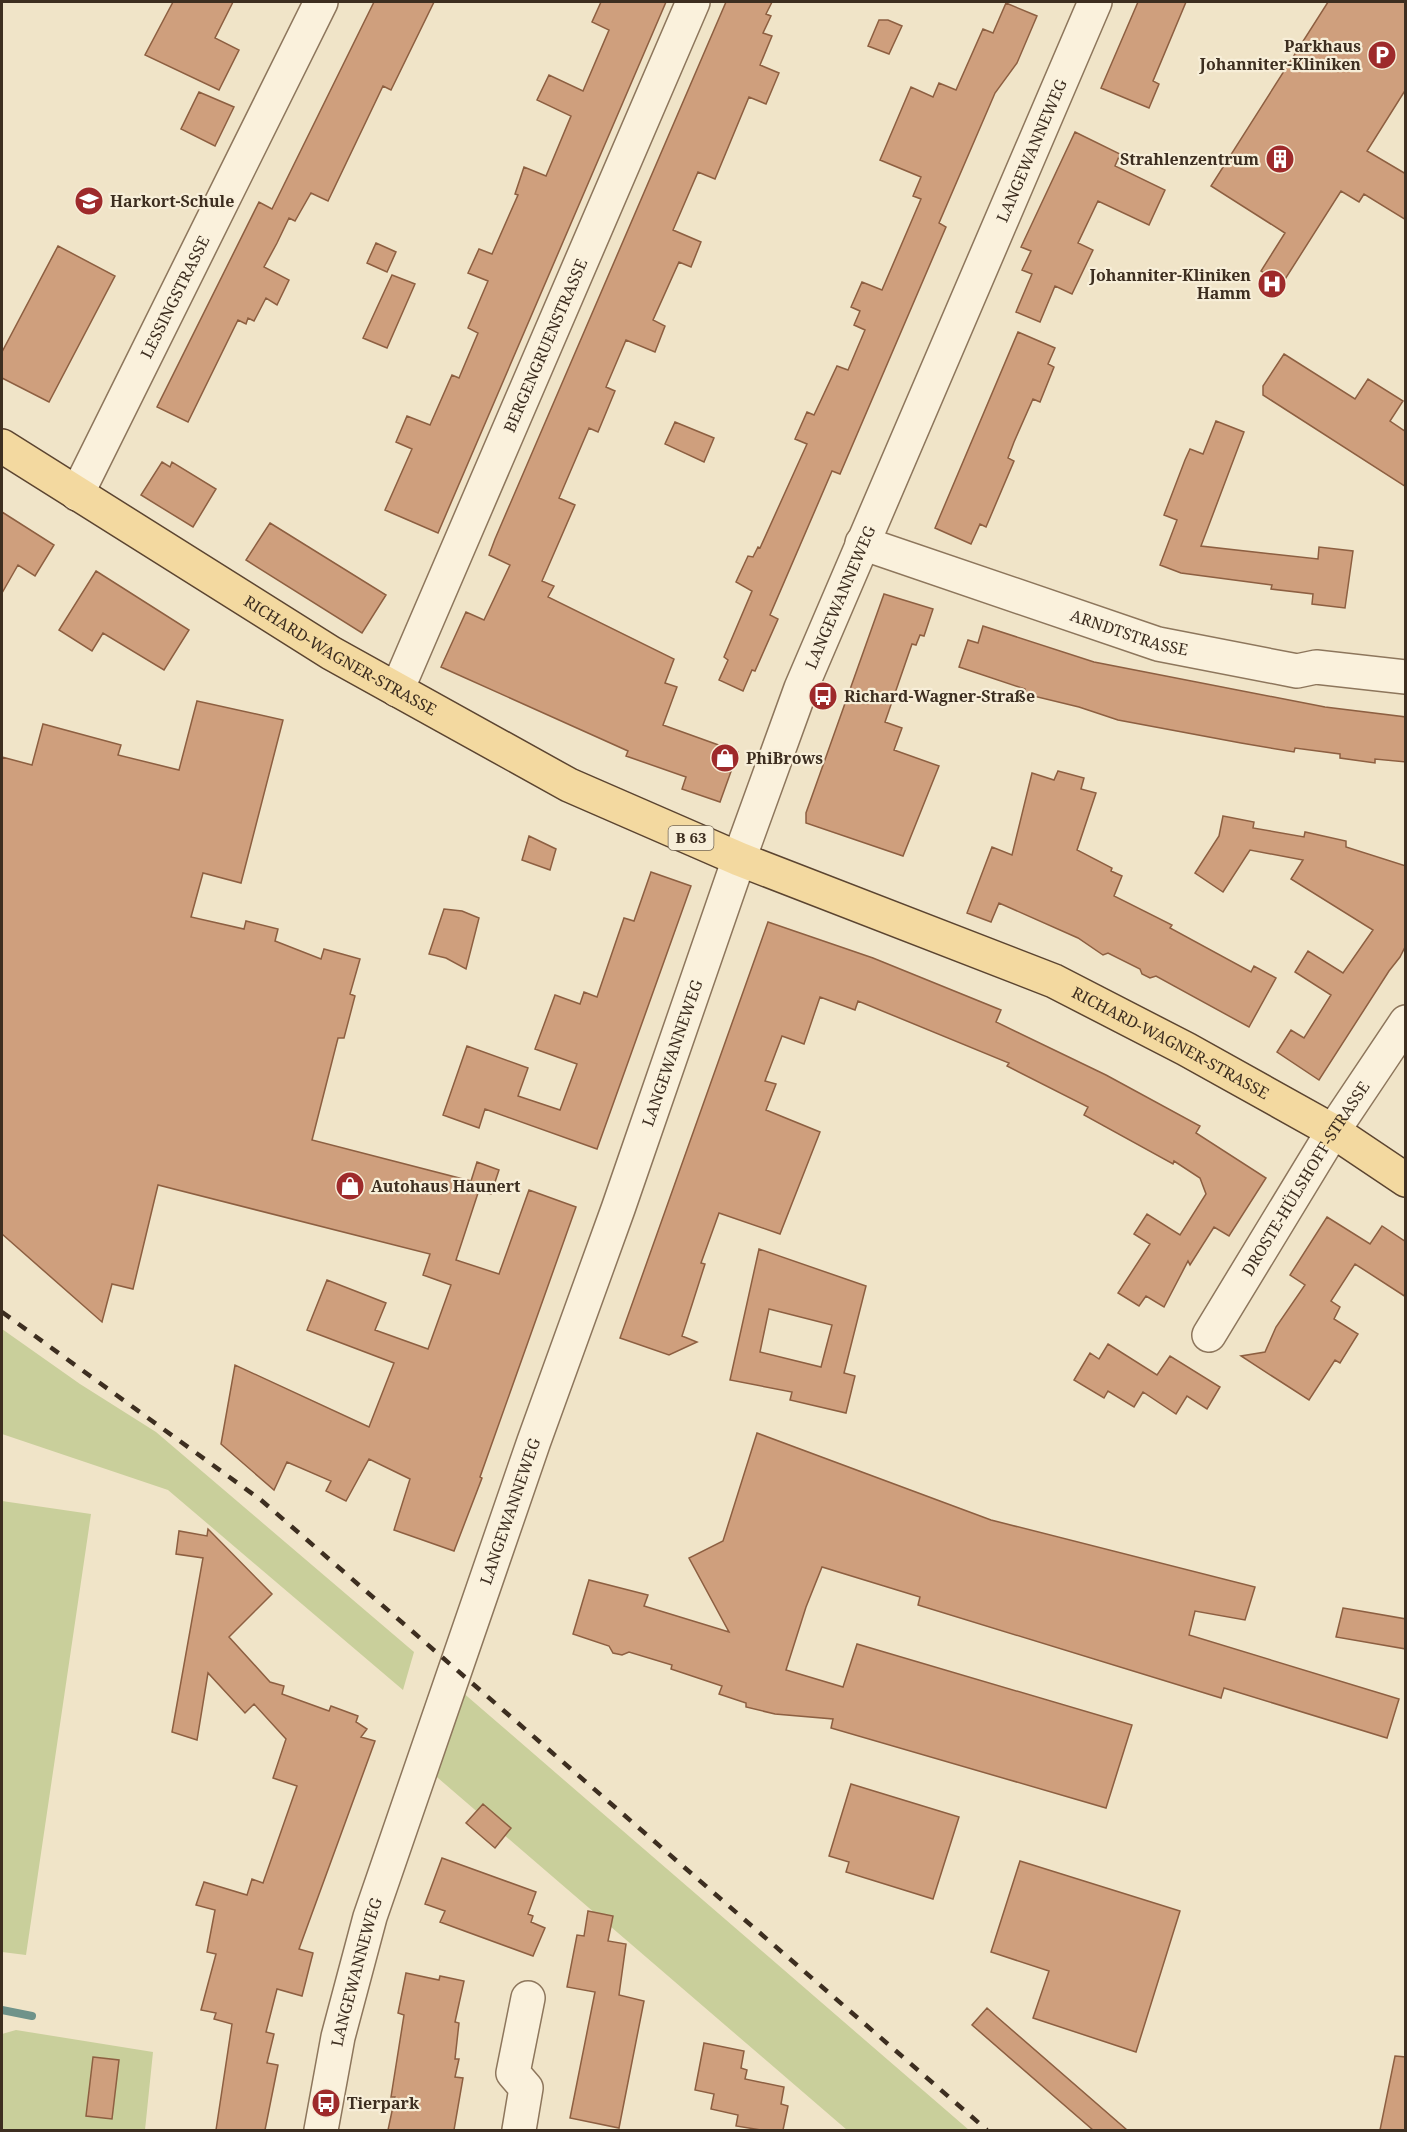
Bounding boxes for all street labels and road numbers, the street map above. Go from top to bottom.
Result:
street label: LANGEWANNEWEG [991,75,1072,225]
street label: LESSINGSTRASSE [135,232,214,362]
street label: BERGENGRUENSTRASSE [498,255,592,436]
street label: LANGEWANNEWEG [800,522,881,672]
street label: RICHARD-WAGNER-STRASSE [240,590,441,721]
street label: ARNDTSTRASSE [1067,604,1190,661]
road number: B 63 [668,826,714,850]
street label: LANGEWANNEWEG [636,976,708,1129]
street label: RICHARD-WAGNER-STRASSE [1068,981,1273,1104]
street label: DROSTE-HÜLSHOFF-STRASSE [1237,1077,1374,1280]
street label: LANGEWANNEWEG [474,1434,545,1587]
street label: LANGEWANNEWEG [325,1894,387,2048]

